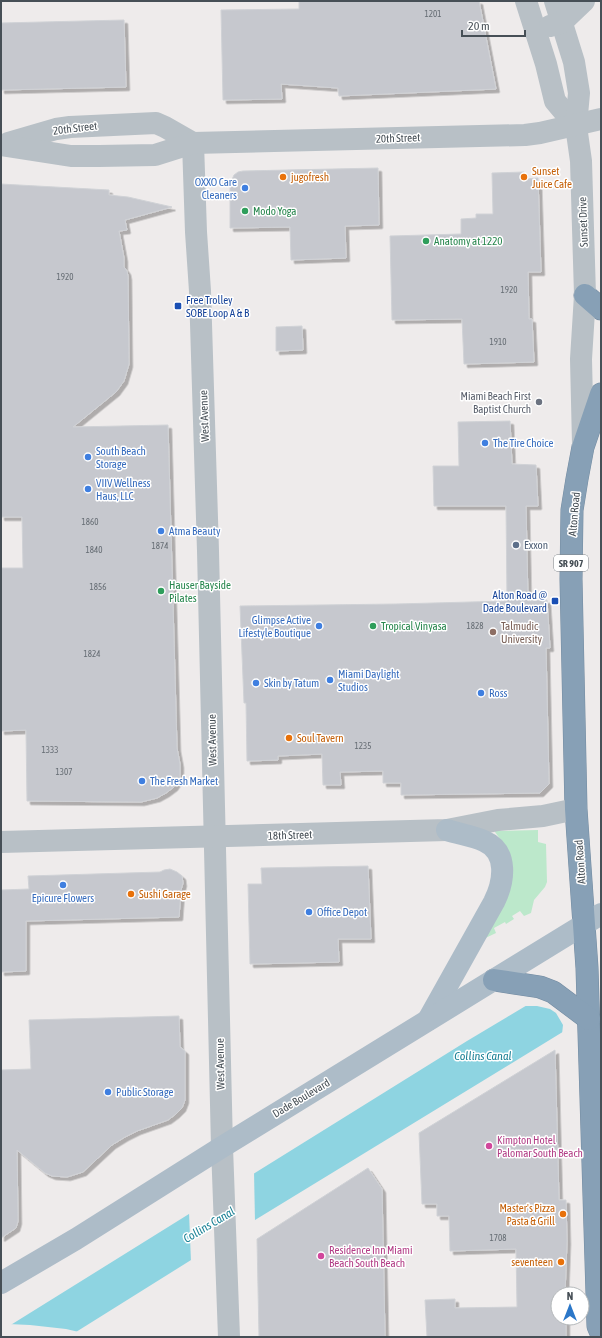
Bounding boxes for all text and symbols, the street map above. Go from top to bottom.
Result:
house number: 1201 [425,9,441,19]
scale bar [462,12,525,38]
text: 20 m [468,19,490,33]
street label: 20th Street [52,119,98,137]
street label: 20th Street [376,131,420,145]
place label: Sunset Juice Cafe [532,165,572,190]
place label: jugofresh [290,171,329,183]
marker: jugofresh [278,172,288,182]
marker: Sunset Juice Cafe [519,172,529,182]
place label: OXXO Care Cleaners [195,176,237,201]
marker: OXXO Care Cleaners [240,183,250,193]
street label: Sunset Drive [576,197,590,247]
place label: Modo Yoga [253,205,296,217]
marker: Modo Yoga [240,206,250,216]
place label: Anatomy at 1220 [434,235,503,247]
marker: Anatomy at 1220 [421,236,431,246]
house number: 1920 [57,272,73,282]
house number: 1920 [501,285,517,295]
place label: Free Trolley SOBE Loop A & B [186,294,250,319]
marker: Free Trolley SOBE Loop A & B [173,301,183,311]
house number: 1910 [490,337,506,347]
street label: West Avenue [197,390,211,442]
place label: Miami Beach First Baptist Church [461,390,531,415]
marker: Miami Beach First Baptist Church [534,397,544,407]
place label: The Tire Choice [493,437,553,449]
marker: The Tire Choice [480,438,490,448]
place label: South Beach Storage [96,445,146,470]
marker: South Beach Storage [83,452,93,462]
place label: VIIV Wellness Haus, LLC [96,477,151,502]
marker: VIIV Wellness Haus, LLC [83,484,93,494]
street label: Alton Road [566,491,582,537]
house number: 1860 [82,517,98,527]
place label: Atma Beauty [169,525,221,537]
marker: Atma Beauty [156,526,166,536]
place label: Exxon [524,539,548,551]
marker: Exxon [511,540,521,550]
house number: 1874 [152,541,168,551]
house number: 1840 [86,545,102,555]
road number: SR 907 [554,555,588,571]
place label: Hauser Bayside Pilates [169,579,231,604]
house number: 1856 [90,582,106,592]
marker: Hauser Bayside Pilates [156,586,166,596]
place label: Alton Road @ Dade Boulevard [483,589,547,614]
marker: Alton Road @ Dade Boulevard [550,596,560,606]
place label: Glimpse Active Lifestyle Boutique [238,614,311,639]
place label: Tropical Vinyasa [381,620,447,632]
place label: Talmudic University [501,620,543,645]
marker: Glimpse Active Lifestyle Boutique [314,621,324,631]
marker: Tropical Vinyasa [368,621,378,631]
house number: 1828 [467,621,483,631]
marker: Talmudic University [488,627,498,637]
house number: 1824 [84,649,100,659]
place label: Miami Daylight Studios [338,668,399,693]
marker: Miami Daylight Studios [325,675,335,685]
place label: Skin by Tatum [264,677,319,689]
marker: Skin by Tatum [251,678,261,688]
place label: Ross [489,687,508,699]
marker: Ross [476,688,486,698]
street label: West Avenue [206,714,218,766]
place label: Soul Tavern [297,732,344,744]
marker: Soul Tavern [284,733,294,743]
house number: 1235 [355,741,371,751]
house number: 1333 [42,745,58,755]
house number: 1307 [56,767,72,777]
place label: The Fresh Market [150,775,218,787]
marker: The Fresh Market [137,776,147,786]
street label: 18th Street [268,828,312,842]
street label: Alton Road [572,839,588,885]
marker: Epicure Flowers [58,880,68,890]
place label: Sushi Garage [139,888,191,900]
marker: Sushi Garage [126,889,136,899]
place label: Epicure Flowers [32,892,94,904]
place label: Office Depot [317,906,367,918]
marker: Office Depot [304,907,314,917]
street label: West Avenue [214,1038,226,1090]
water label: Collins Canal [454,1049,512,1063]
street label: Dade Boulevard [270,1076,332,1120]
place label: Public Storage [116,1086,173,1098]
marker: Public Storage [103,1087,113,1097]
place label: Kimpton Hotel Palomar South Beach [497,1134,583,1159]
marker: Kimpton Hotel Palomar South Beach [484,1141,494,1151]
place label: Master's Pizza Pasta & Grill [499,1202,555,1227]
water label: Collins Canal [181,1204,237,1246]
marker: Master's Pizza Pasta & Grill [558,1209,568,1219]
house number: 1708 [490,1233,506,1243]
place label: Residence Inn Miami Beach South Beach [329,1244,412,1269]
marker: Residence Inn Miami Beach South Beach [316,1251,326,1261]
place label: seventeen [511,1256,553,1268]
marker: seventeen [556,1257,566,1267]
north arrow [550,1286,590,1326]
text: N [567,1290,573,1302]

